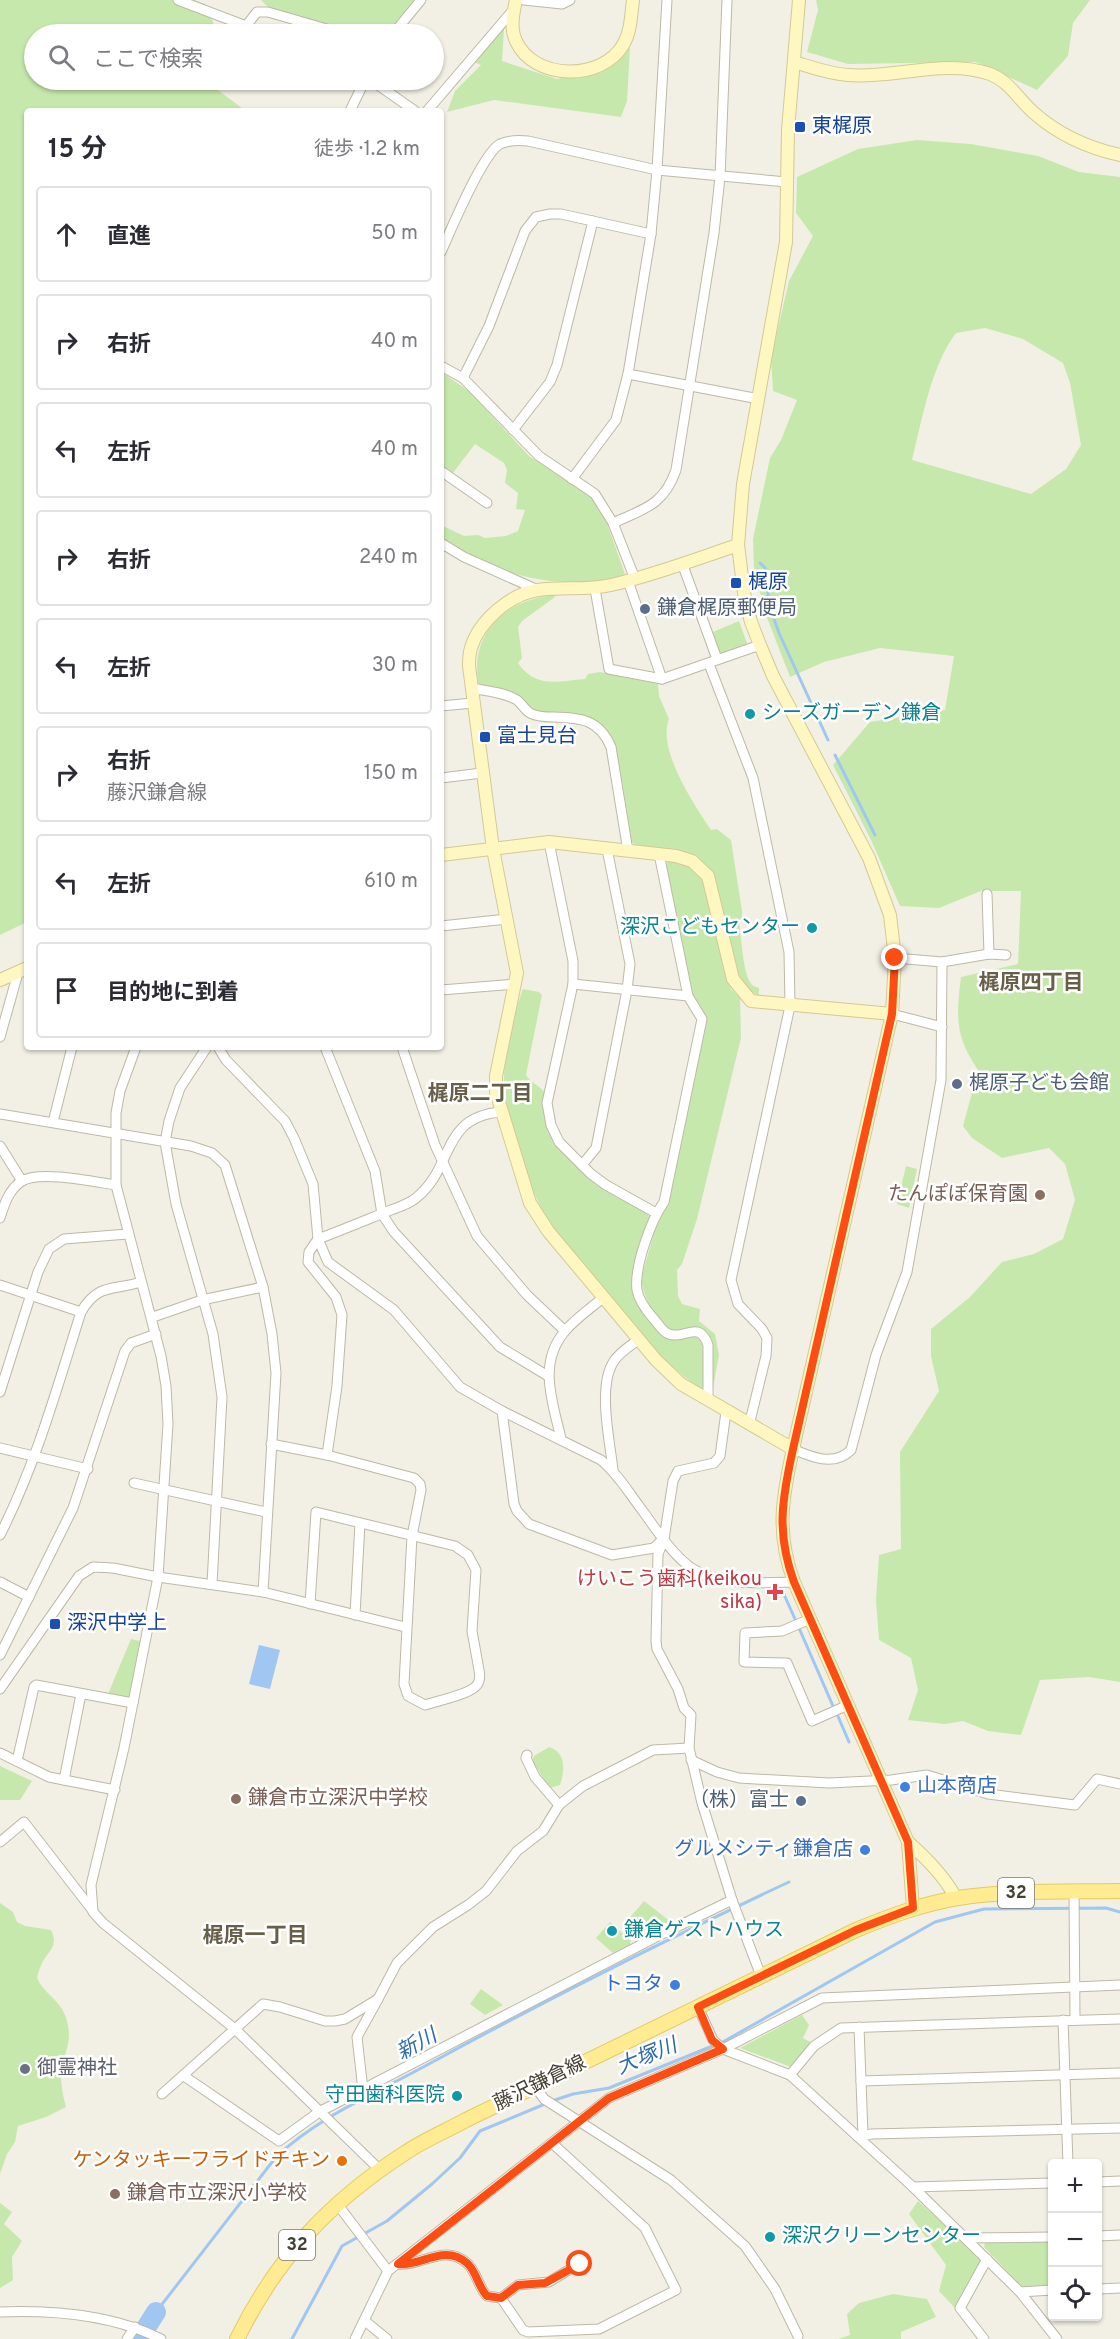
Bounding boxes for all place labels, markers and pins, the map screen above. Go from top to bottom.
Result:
place label: 東梶原 [812,114,872,140]
marker: 東梶原 [793,120,807,134]
place label: 梶原 [748,570,788,596]
marker: 梶原 [729,576,743,590]
place label: 鎌倉梶原郵便局 [657,596,797,622]
marker: 鎌倉梶原郵便局 [638,602,652,616]
place label: シーズガーデン鎌倉 [762,701,941,727]
marker: シーズガーデン鎌倉 [743,707,757,721]
place label: 富士見台 [497,724,577,750]
marker: 富士見台 [478,730,492,744]
place label: 深沢こどもセンター [620,915,800,941]
marker: 深沢こどもセンター [805,921,819,935]
place label: 梶原子ども会館 [969,1071,1109,1097]
marker: 梶原子ども会館 [950,1077,964,1091]
place label: たんぽぽ保育園 [888,1182,1028,1208]
marker: たんぽぽ保育園 [1033,1188,1047,1202]
place label: けいこう歯科(keikou sika) [577,1567,762,1616]
marker: けいこう歯科(keikou sika) [766,1583,784,1601]
place label: 深沢中学上 [67,1611,167,1637]
marker: 深沢中学上 [48,1617,62,1631]
place label: 山本商店 [917,1774,997,1800]
marker: 山本商店 [898,1780,912,1794]
place label: 鎌倉市立深沢中学校 [248,1786,428,1812]
place label: （株）富士 [689,1788,789,1814]
marker: 鎌倉市立深沢中学校 [229,1792,243,1806]
marker: （株）富士 [794,1794,808,1808]
place label: グルメシティ鎌倉店 [674,1837,853,1863]
marker: グルメシティ鎌倉店 [858,1843,872,1857]
place label: 鎌倉ゲストハウス [624,1918,784,1944]
marker: 鎌倉ゲストハウス [605,1924,619,1938]
place label: トヨタ [603,1972,663,1998]
marker: トヨタ [668,1978,682,1992]
place label: 御霊神社 [37,2056,117,2082]
marker: 御霊神社 [18,2062,32,2076]
place label: 守田歯科医院 [325,2083,445,2109]
marker: 守田歯科医院 [450,2089,464,2103]
place label: ケンタッキーフライドチキン [72,2148,330,2174]
marker: ケンタッキーフライドチキン [335,2154,349,2168]
place label: 鎌倉市立深沢小学校 [127,2181,307,2207]
marker: 鎌倉市立深沢小学校 [108,2187,122,2201]
place label: 深沢クリーンセンター [782,2224,981,2250]
marker: 深沢クリーンセンター [763,2230,777,2244]

